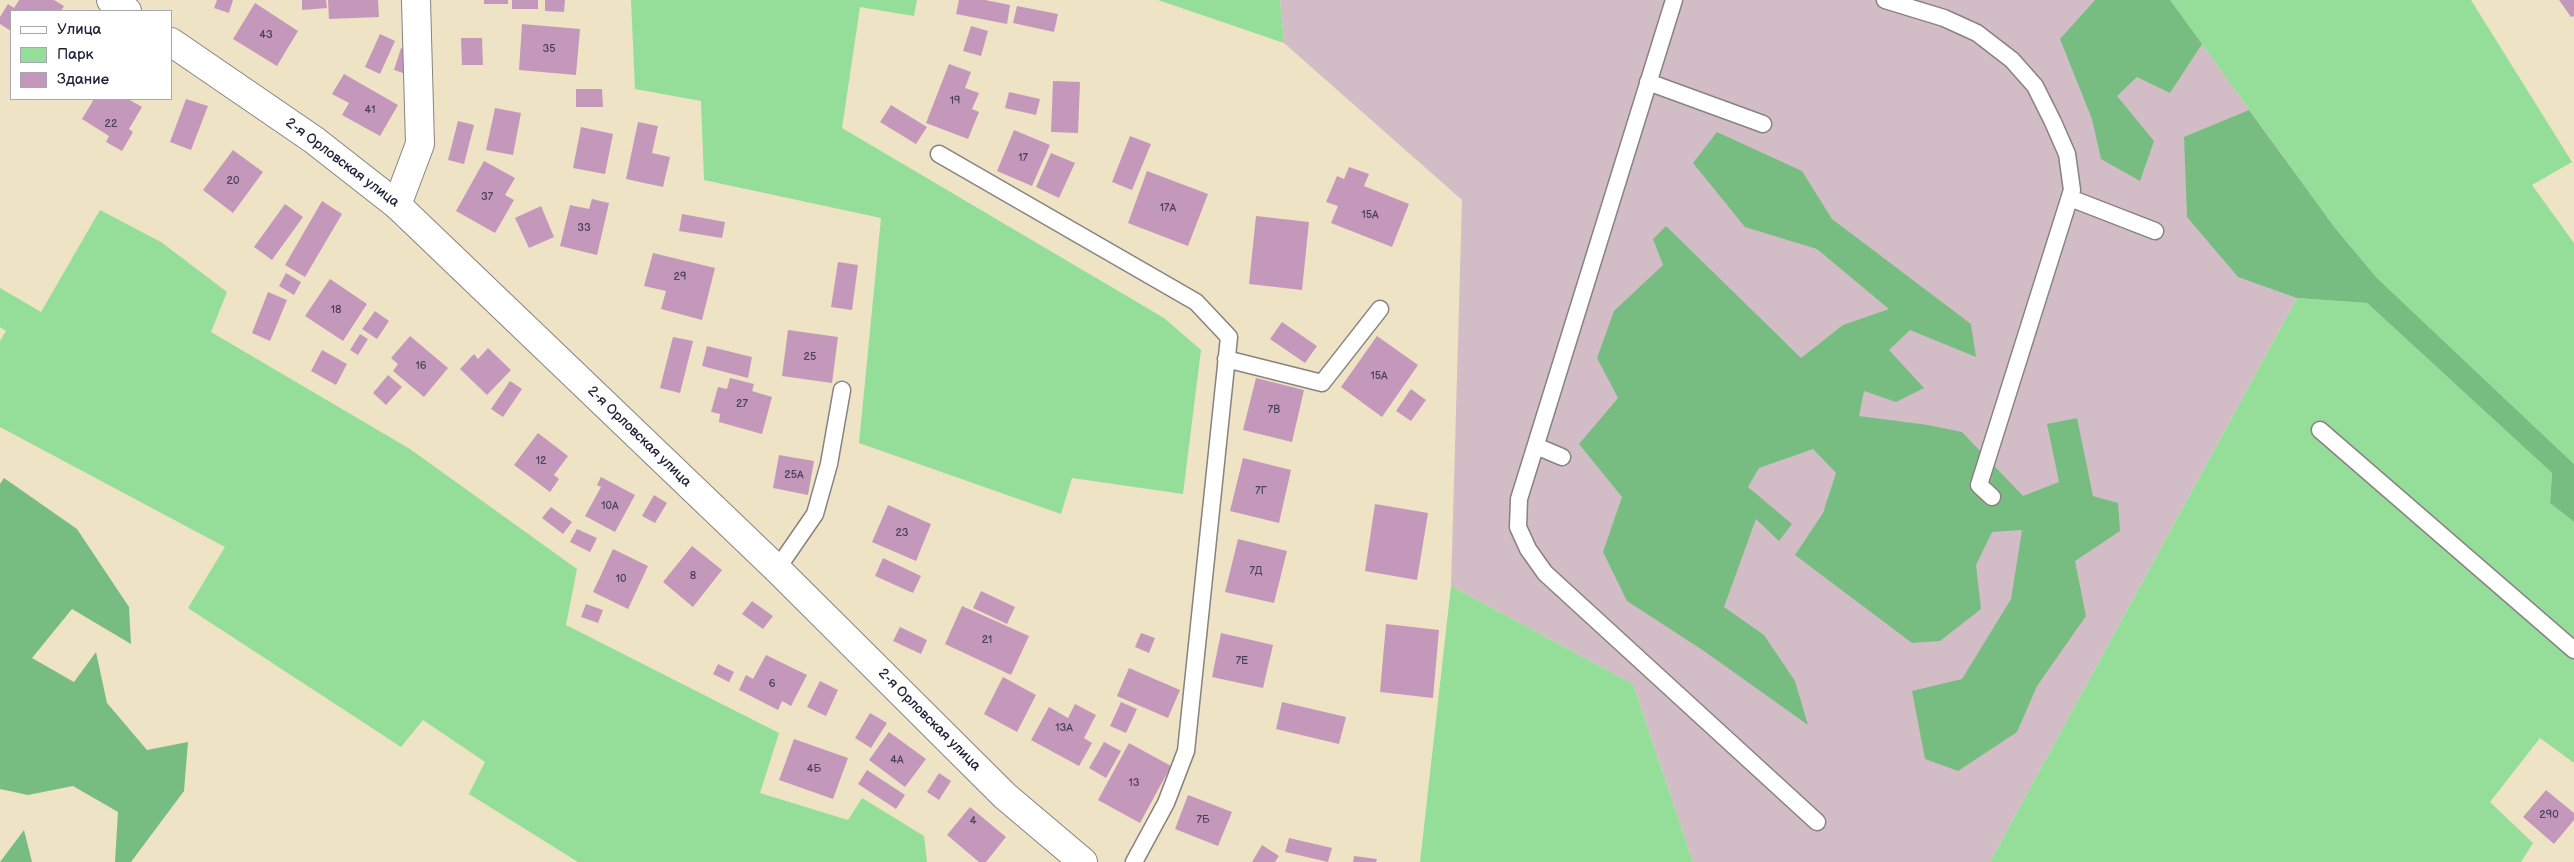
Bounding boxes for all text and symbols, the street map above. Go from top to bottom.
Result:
legend [10,10,172,100]
text: Улица [57,20,101,39]
house number: 43 [259,28,273,42]
house number: 35 [542,42,556,56]
text: Парк [57,45,94,64]
text: Здание [57,70,109,89]
house number: 19 [950,94,960,108]
house number: 41 [365,103,375,117]
street label: 2-я Орловская улица [282,115,402,211]
house number: 22 [105,117,117,131]
house number: 17 [1018,151,1028,165]
house number: 20 [227,174,239,188]
house number: 37 [481,190,493,204]
house number: 17А [1160,201,1176,215]
house number: 15А [1361,208,1379,222]
house number: 33 [577,221,591,235]
house number: 29 [674,270,686,284]
house number: 18 [331,303,341,317]
house number: 25 [804,350,816,364]
house number: 16 [416,359,426,373]
house number: 15А [1370,369,1388,383]
street label: 2-я Орловская улица [584,383,694,491]
house number: 27 [736,397,748,411]
house number: 7В [1268,403,1280,417]
house number: 12 [536,454,546,468]
house number: 25А [784,468,804,482]
house number: 7Г [1255,484,1267,498]
house number: 10А [601,499,619,513]
house number: 23 [895,526,909,540]
house number: 7Д [1249,564,1263,578]
house number: 8 [690,569,696,583]
house number: 10 [616,572,626,586]
house number: 21 [982,633,992,647]
house number: 7Е [1236,654,1248,668]
street label: 2-я Орловская улица [874,665,984,775]
house number: 6 [769,677,775,691]
house number: 13А [1055,721,1073,735]
house number: 4А [890,753,904,767]
house number: 4Б [807,762,821,776]
house number: 13 [1128,776,1140,790]
house number: 290 [2539,808,2559,822]
house number: 7Б [1196,813,1210,827]
house number: 4 [970,814,976,828]

